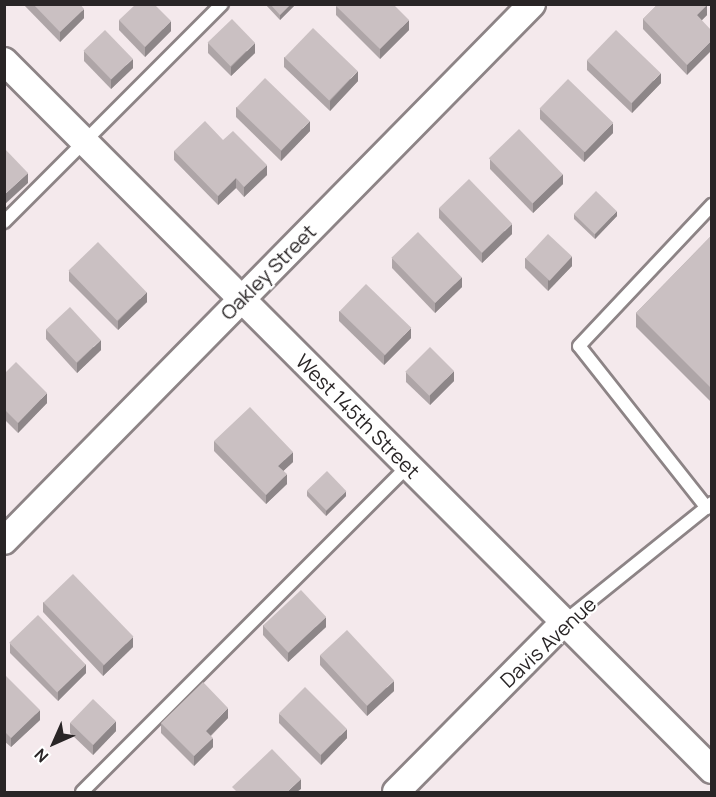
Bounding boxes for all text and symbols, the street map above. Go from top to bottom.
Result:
street label: Oakley Street [215,219,321,325]
street label: West 145th Street [291,349,425,483]
street label: Davis Avenue [495,592,601,692]
north arrow [24,713,84,773]
text: N [29,744,53,768]

